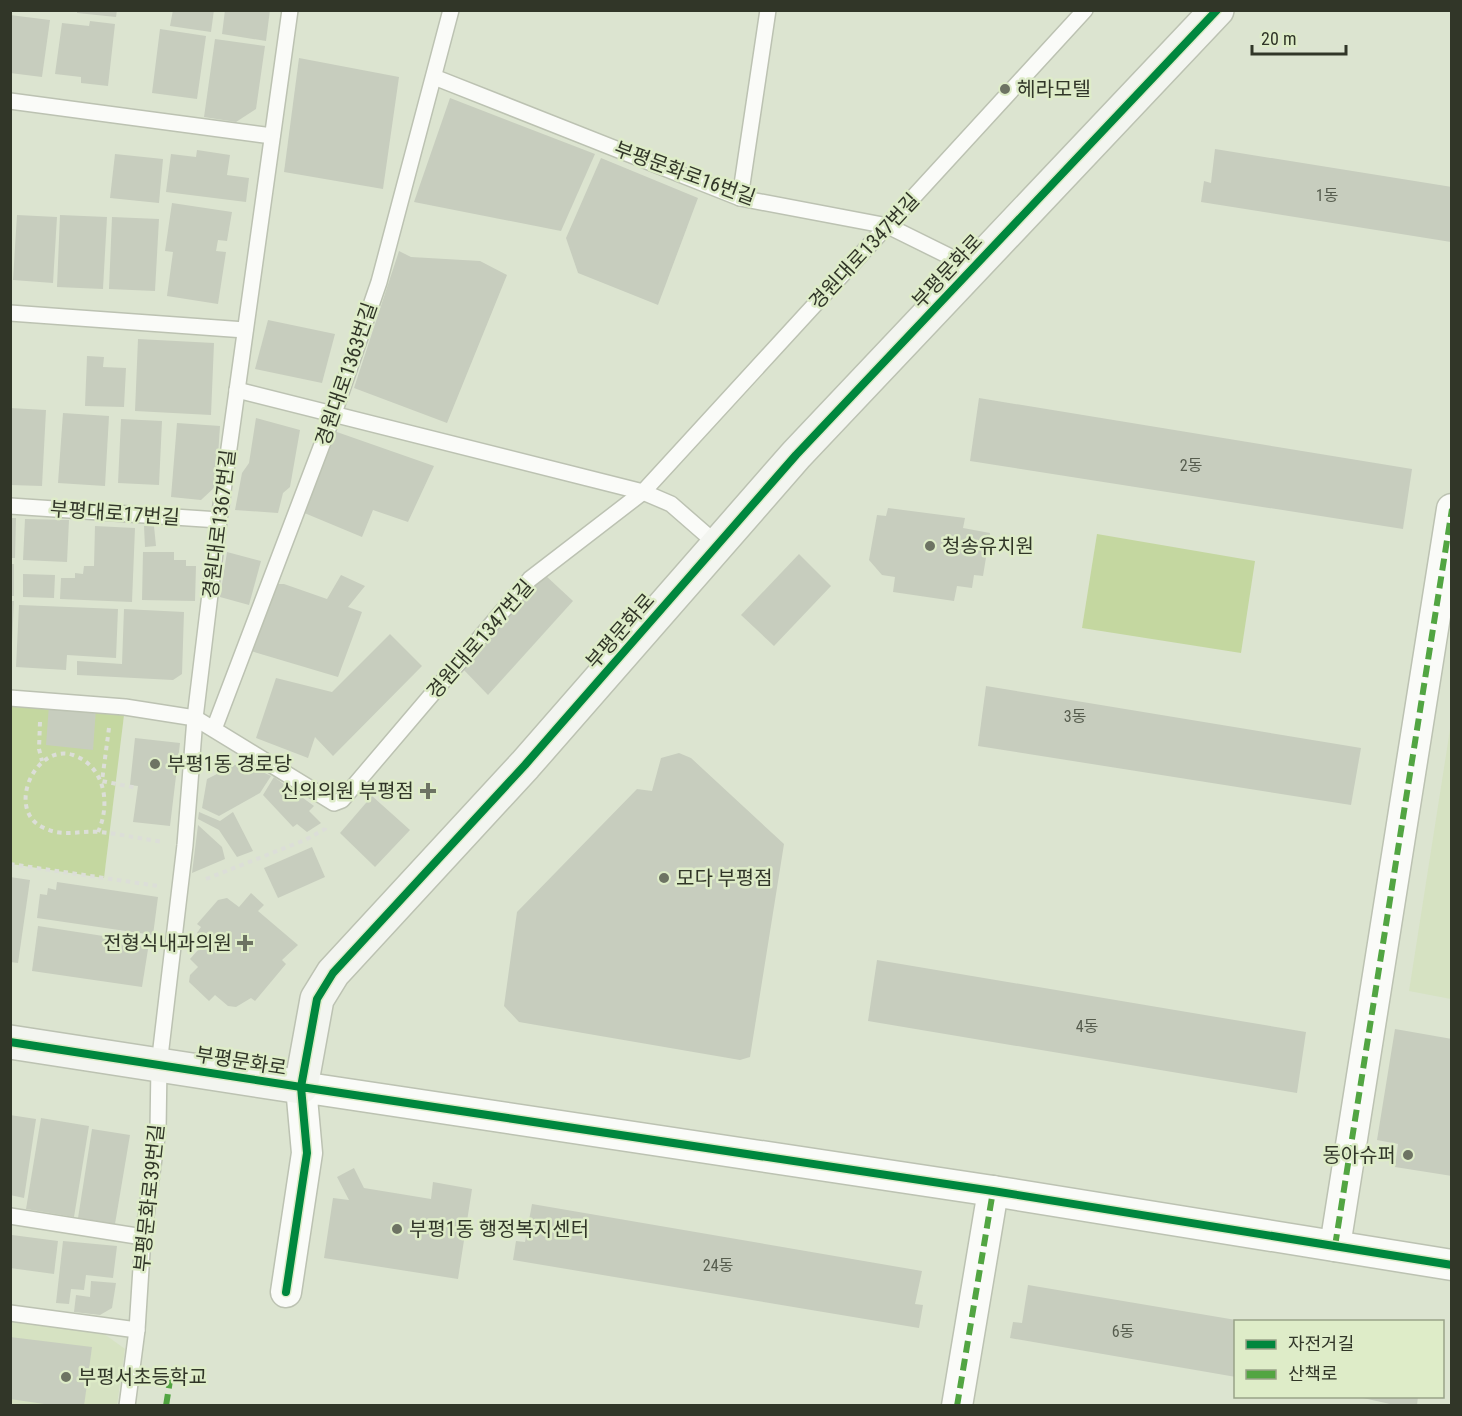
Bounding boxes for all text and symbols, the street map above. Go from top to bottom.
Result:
scale bar [1252,18,1346,56]
text: 20 m [1261,28,1296,49]
place label: 헤라모텔 [1017,77,1091,101]
marker: 헤라모텔 [998,82,1012,96]
street label: 부평문화로16번길 [611,136,759,210]
house number: 1동 [1316,186,1339,205]
street label: 경원대로1347번길 [804,188,924,314]
street label: 부평문화로 [907,229,987,313]
street label: 경원대로1363번길 [310,299,382,449]
street label: 경원대로1367번길 [198,448,240,600]
house number: 2동 [1180,456,1203,475]
street label: 부평대로17번길 [49,496,181,530]
place label: 청송유치원 [942,534,1034,558]
marker: 청송유치원 [923,539,937,553]
street label: 경원대로1347번길 [422,575,538,703]
street label: 부평문화로 [581,588,659,674]
house number: 3동 [1064,707,1087,726]
place label: 부평1동 경로당 [167,752,292,776]
marker: 부평1동 경로당 [148,757,162,771]
place label: 신의의원 부평점 [281,779,414,803]
marker: 신의의원 부평점 [419,782,437,800]
place label: 모다 부평점 [676,866,773,890]
marker: 모다 부평점 [657,871,671,885]
place label: 전형식내과의원 [103,931,232,955]
marker: 전형식내과의원 [236,934,254,952]
house number: 4동 [1076,1017,1099,1036]
street label: 부평문화로 [194,1042,288,1080]
street label: 부평문화로39번길 [129,1123,169,1273]
place label: 동아슈퍼 [1322,1143,1396,1167]
marker: 동아슈퍼 [1401,1148,1415,1162]
place label: 부평1동 행정복지센터 [409,1217,589,1241]
marker: 부평1동 행정복지센터 [390,1222,404,1236]
house number: 24동 [703,1256,734,1275]
legend [1234,1320,1444,1398]
house number: 6동 [1112,1322,1135,1341]
text: 자전거길 [1288,1333,1354,1354]
text: 산책로 [1288,1363,1338,1384]
place label: 부평서초등학교 [78,1365,207,1389]
marker: 부평서초등학교 [59,1370,73,1384]

